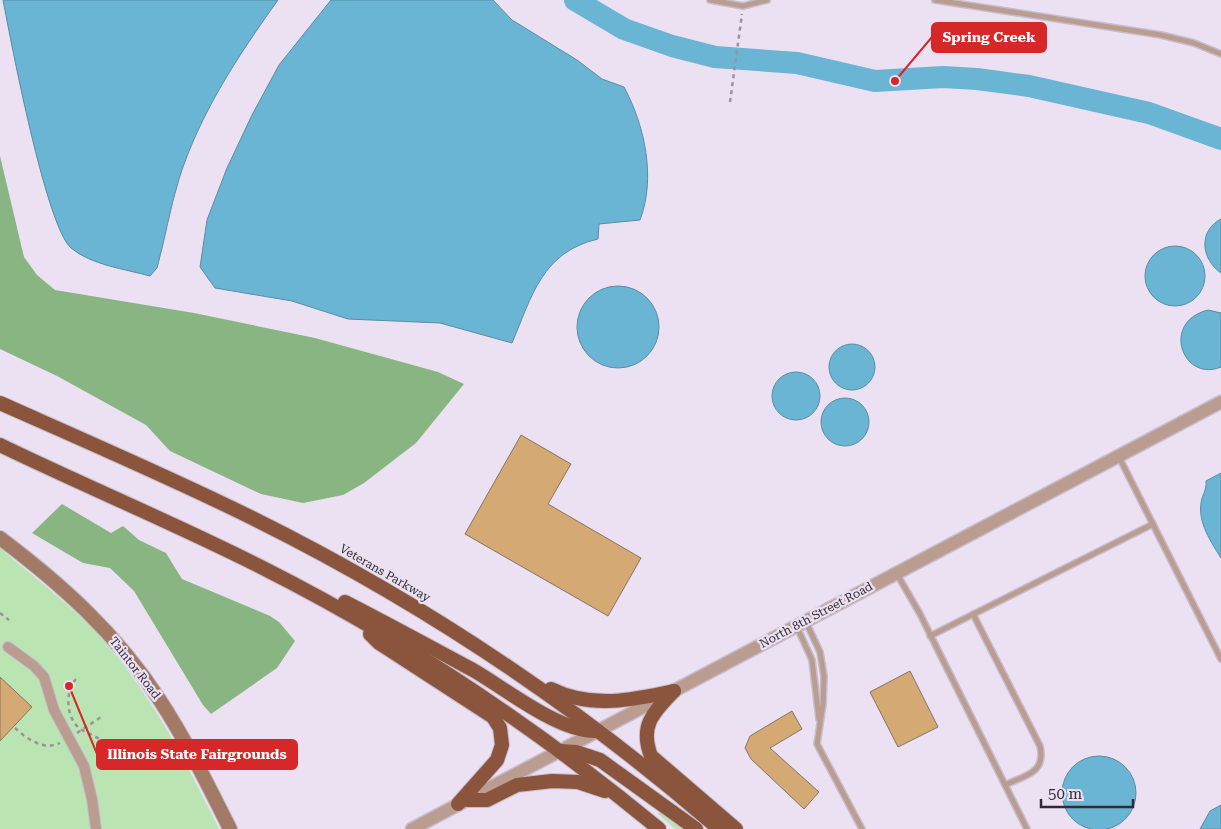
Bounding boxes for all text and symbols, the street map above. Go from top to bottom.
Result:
callout: Spring Creek [932,23,1046,52]
text: Spring Creek [942,29,1036,45]
street label: Veterans Parkway [337,541,434,605]
street label: North 8th Street Road [757,579,875,651]
street label: Taintor Road [107,634,164,702]
callout: Illinois State Fairgrounds [97,740,297,769]
text: Illinois State Fairgrounds [107,746,287,762]
scale bar [1041,776,1134,808]
text: 50 m [1048,785,1083,803]

